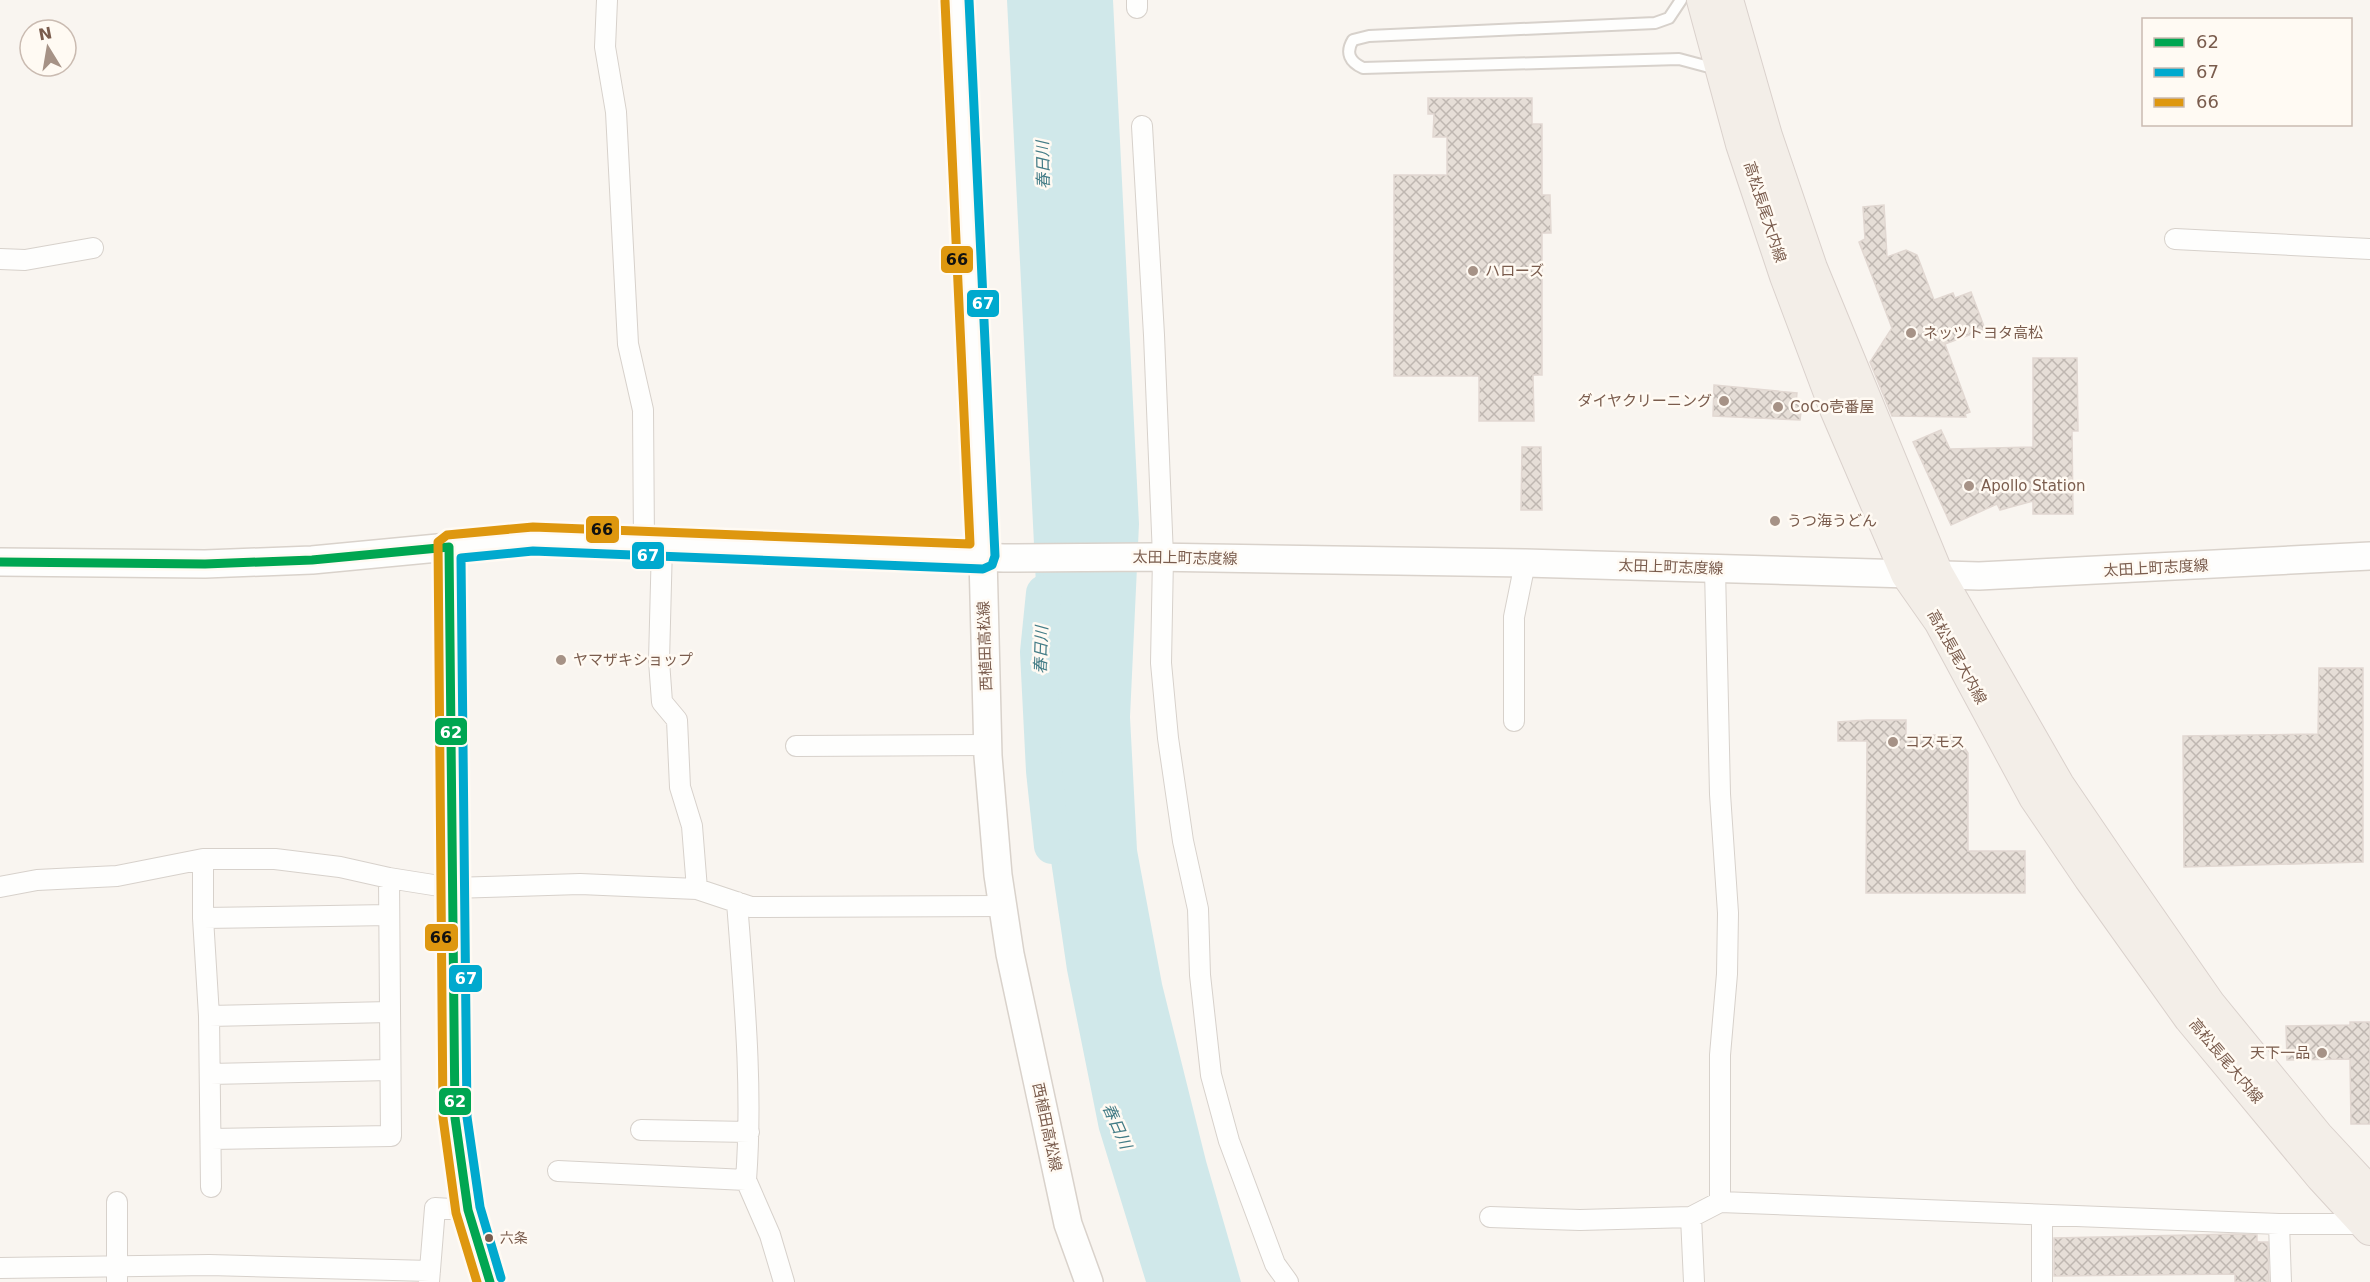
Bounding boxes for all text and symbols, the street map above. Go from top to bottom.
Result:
north arrow [18,18,78,78]
legend [2142,18,2352,126]
text: N [37,23,54,44]
text: 62 [2196,31,2219,52]
text: 67 [2196,61,2219,82]
text: 66 [2196,91,2219,112]
water label: 春日川 [1033,139,1053,189]
street label: 高松長尾大内線 [1740,159,1790,265]
line badge: 66 [940,245,974,274]
text: 66 [946,250,968,269]
place label: ハローズ [1485,262,1544,280]
marker: ハローズ [1466,264,1480,278]
line badge: 67 [966,289,1000,318]
text: 67 [972,294,994,313]
place label: ネッツトヨタ高松 [1923,324,2043,342]
marker: ネッツトヨタ高松 [1904,326,1918,340]
place label: ダイヤクリーニング [1577,392,1712,410]
marker: ダイヤクリーニング [1717,394,1731,408]
place label: CoCo壱番屋 [1790,398,1874,416]
marker: CoCo壱番屋 [1771,400,1785,414]
place label: Apollo Station [1981,477,2086,495]
marker: Apollo Station [1962,479,1976,493]
place label: うつ海うどん [1787,512,1877,530]
marker: うつ海うどん [1768,514,1782,528]
line badge: 66 [585,515,620,544]
text: 66 [591,520,613,539]
line badge: 67 [631,541,665,570]
text: 67 [637,546,659,565]
street label: 太田上町志度線 [1132,548,1238,568]
street label: 太田上町志度線 [1618,556,1724,578]
street label: 太田上町志度線 [2103,556,2209,580]
street label: 西植田高松線 [974,601,996,691]
street label: 高松長尾大内線 [1924,607,1990,707]
water label: 春日川 [1031,624,1051,674]
place label: ヤマザキショップ [573,651,693,669]
marker: ヤマザキショップ [554,653,568,667]
line badge: 62 [434,717,468,746]
text: 62 [440,723,462,742]
place label: コスモス [1905,733,1965,751]
marker: コスモス [1886,735,1900,749]
line badge: 66 [424,923,459,952]
text: 66 [430,928,452,947]
line badge: 67 [448,964,483,993]
text: 67 [455,969,477,988]
street label: 高松長尾大内線 [2185,1015,2267,1107]
place label: 天下一品 [2250,1044,2310,1062]
marker: 天下一品 [2315,1046,2329,1060]
street label: 西植田高松線 [1029,1081,1065,1173]
line badge: 62 [438,1087,472,1116]
text: 62 [444,1092,466,1111]
water label: 春日川 [1099,1100,1136,1154]
place label: 六条 [500,1230,528,1246]
marker: 六条 [483,1232,495,1244]

